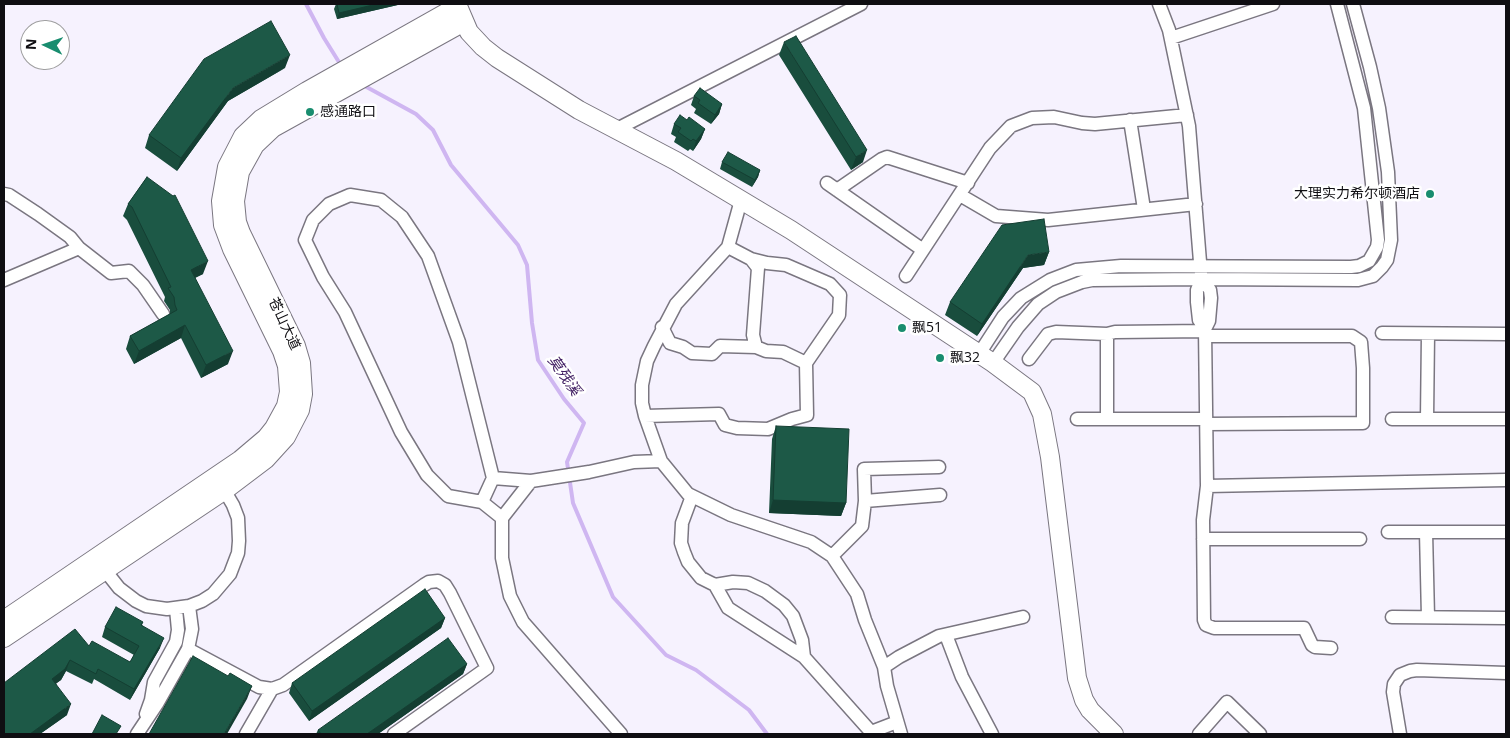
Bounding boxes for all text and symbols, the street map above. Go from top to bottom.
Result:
north arrow [20,20,70,70]
text: N [21,38,40,50]
place label: 感通路口 [320,104,376,120]
marker: 感通路口 [304,106,316,118]
place label: 大理实力希尔顿酒店 [1294,186,1420,202]
marker: 大理实力希尔顿酒店 [1424,188,1436,200]
street label: 苍山大道 [265,295,303,353]
place label: 飘51 [912,320,942,336]
marker: 飘51 [896,322,908,334]
place label: 飘32 [950,350,980,366]
water label: 莫残溪 [544,352,584,400]
marker: 飘32 [934,352,946,364]

